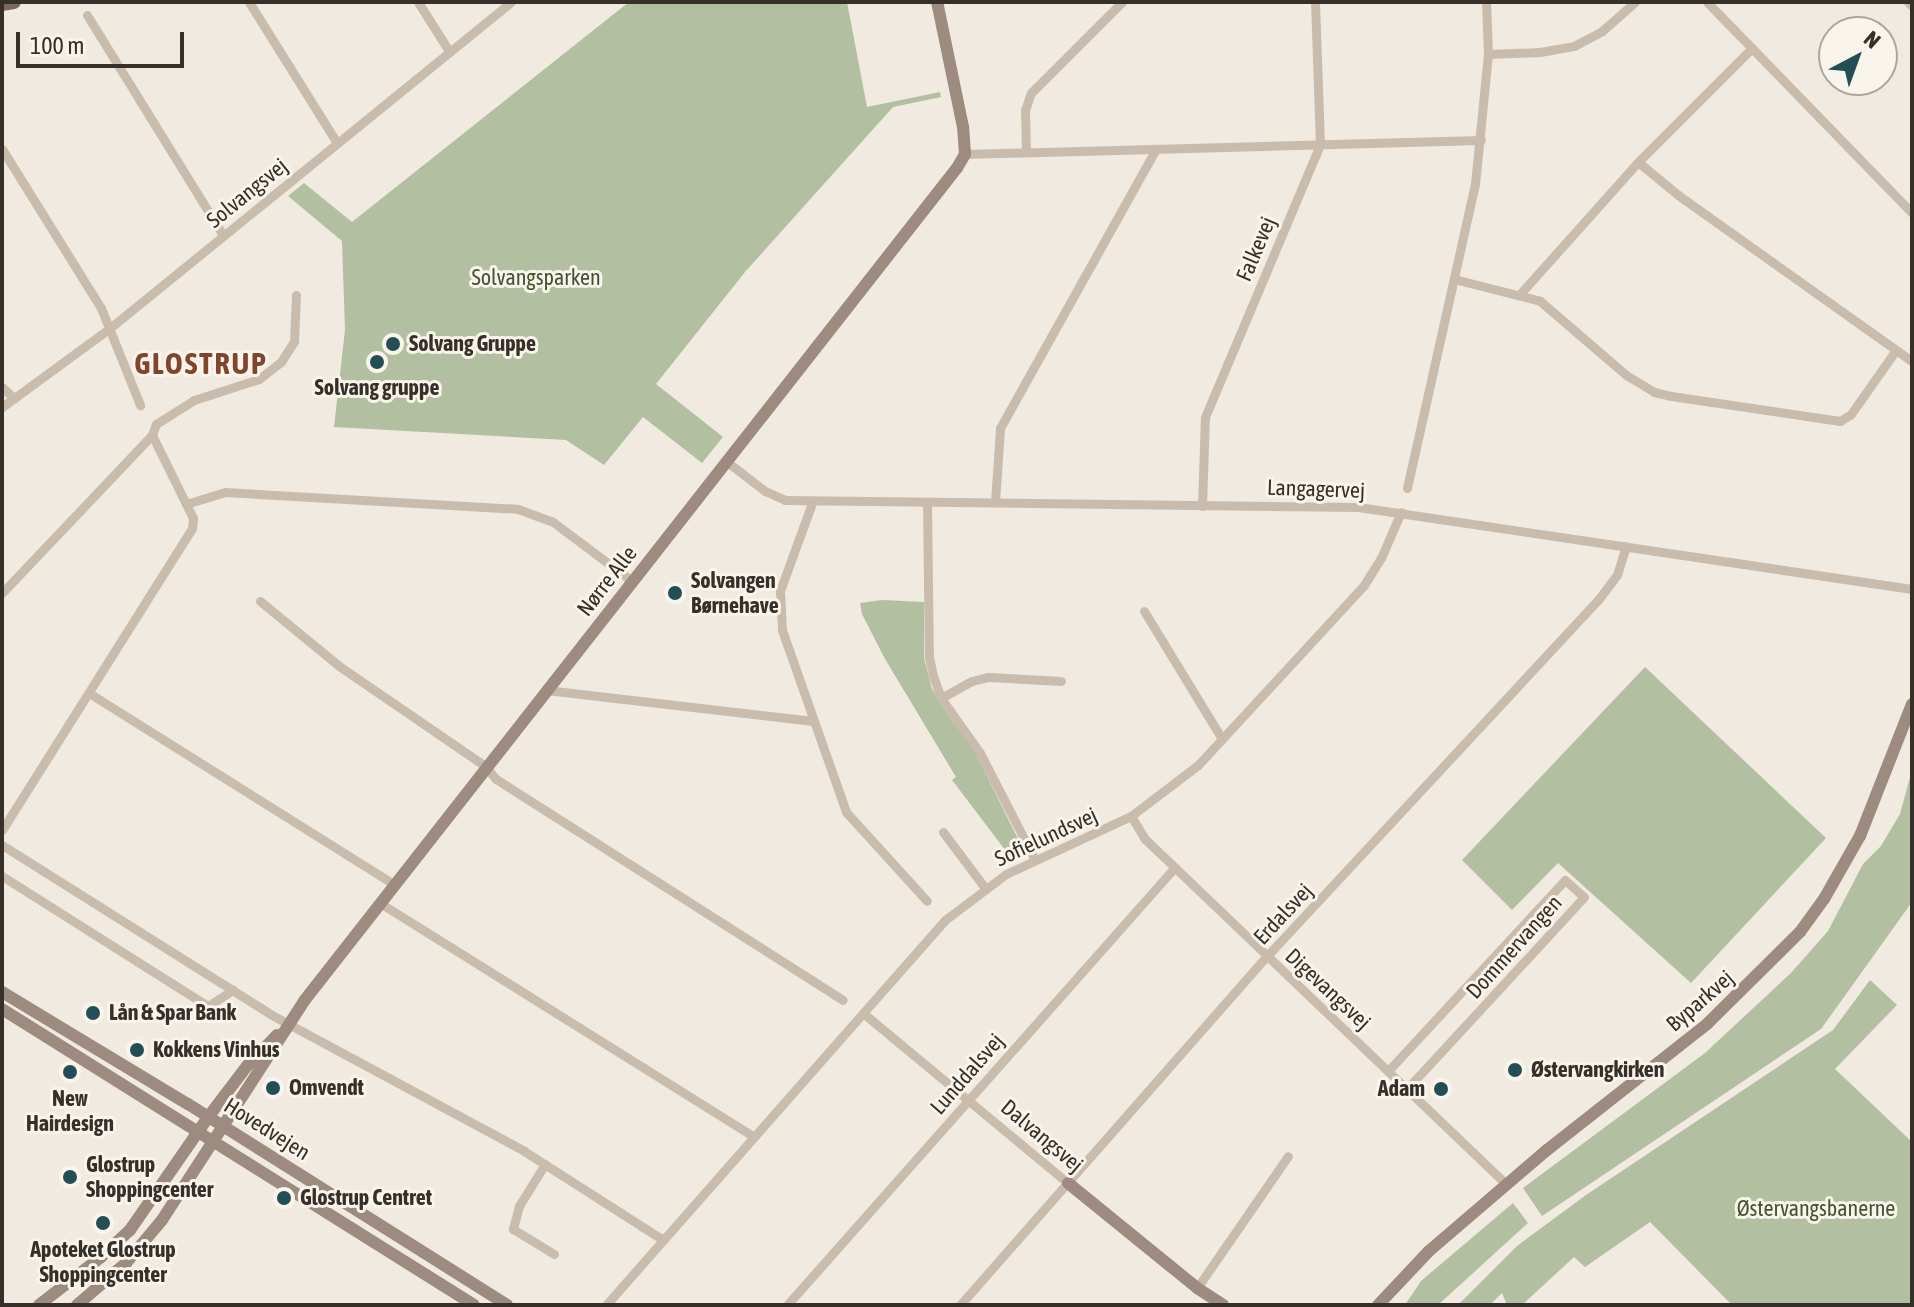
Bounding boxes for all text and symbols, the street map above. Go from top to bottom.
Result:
scale bar [20,16,188,66]
north arrow [1818,16,1898,96]
text: N [1859,25,1886,53]
text: 100 m [30,32,84,59]
street label: Solvangsvej [201,153,293,233]
street label: Falkevej [1231,213,1281,285]
park label: Solvangsparken [471,265,601,291]
place label: Solvang Gruppe [409,331,536,357]
marker: Solvang Gruppe [384,335,402,353]
district label: GLOSTRUP [134,345,268,381]
marker: Solvang gruppe [368,353,386,371]
place label: Solvang gruppe [315,375,439,401]
street label: Langagervej [1267,474,1365,504]
street label: Nørre Alle [572,541,642,621]
place label: Solvangen Børnehave [691,567,779,618]
marker: Solvangen Børnehave [666,584,684,602]
street label: Sofielundsvej [991,802,1101,872]
street label: Erdalsvej [1248,878,1318,950]
street label: Dommervangen [1461,890,1567,1004]
street label: Digevangsvej [1280,943,1376,1035]
street label: Byparkvej [1661,965,1739,1037]
place label: Lån & Spar Bank [109,1000,236,1026]
marker: Lån & Spar Bank [84,1004,102,1022]
street label: Lunddalsvej [925,1028,1009,1120]
place label: Kokkens Vinhus [153,1037,280,1063]
marker: Kokkens Vinhus [128,1041,146,1059]
place label: Østervangkirken [1531,1057,1664,1083]
marker: Østervangkirken [1506,1061,1524,1079]
marker: New Hairdesign [61,1063,79,1081]
place label: Omvendt [289,1075,364,1101]
place label: Adam [1378,1076,1425,1102]
marker: Omvendt [264,1079,282,1097]
marker: Adam [1432,1080,1450,1098]
place label: New Hairdesign [26,1085,114,1136]
street label: Hovedvejen [219,1092,315,1166]
street label: Dalvangsvej [996,1094,1088,1178]
place label: Glostrup Shoppingcenter [86,1151,213,1202]
marker: Glostrup Shoppingcenter [61,1168,79,1186]
place label: Glostrup Centret [300,1185,432,1211]
marker: Glostrup Centret [275,1189,293,1207]
park label: Østervangsbanerne [1737,1196,1895,1222]
marker: Apoteket Glostrup Shoppingcenter [94,1214,112,1232]
place label: Apoteket Glostrup Shoppingcenter [30,1236,176,1288]

